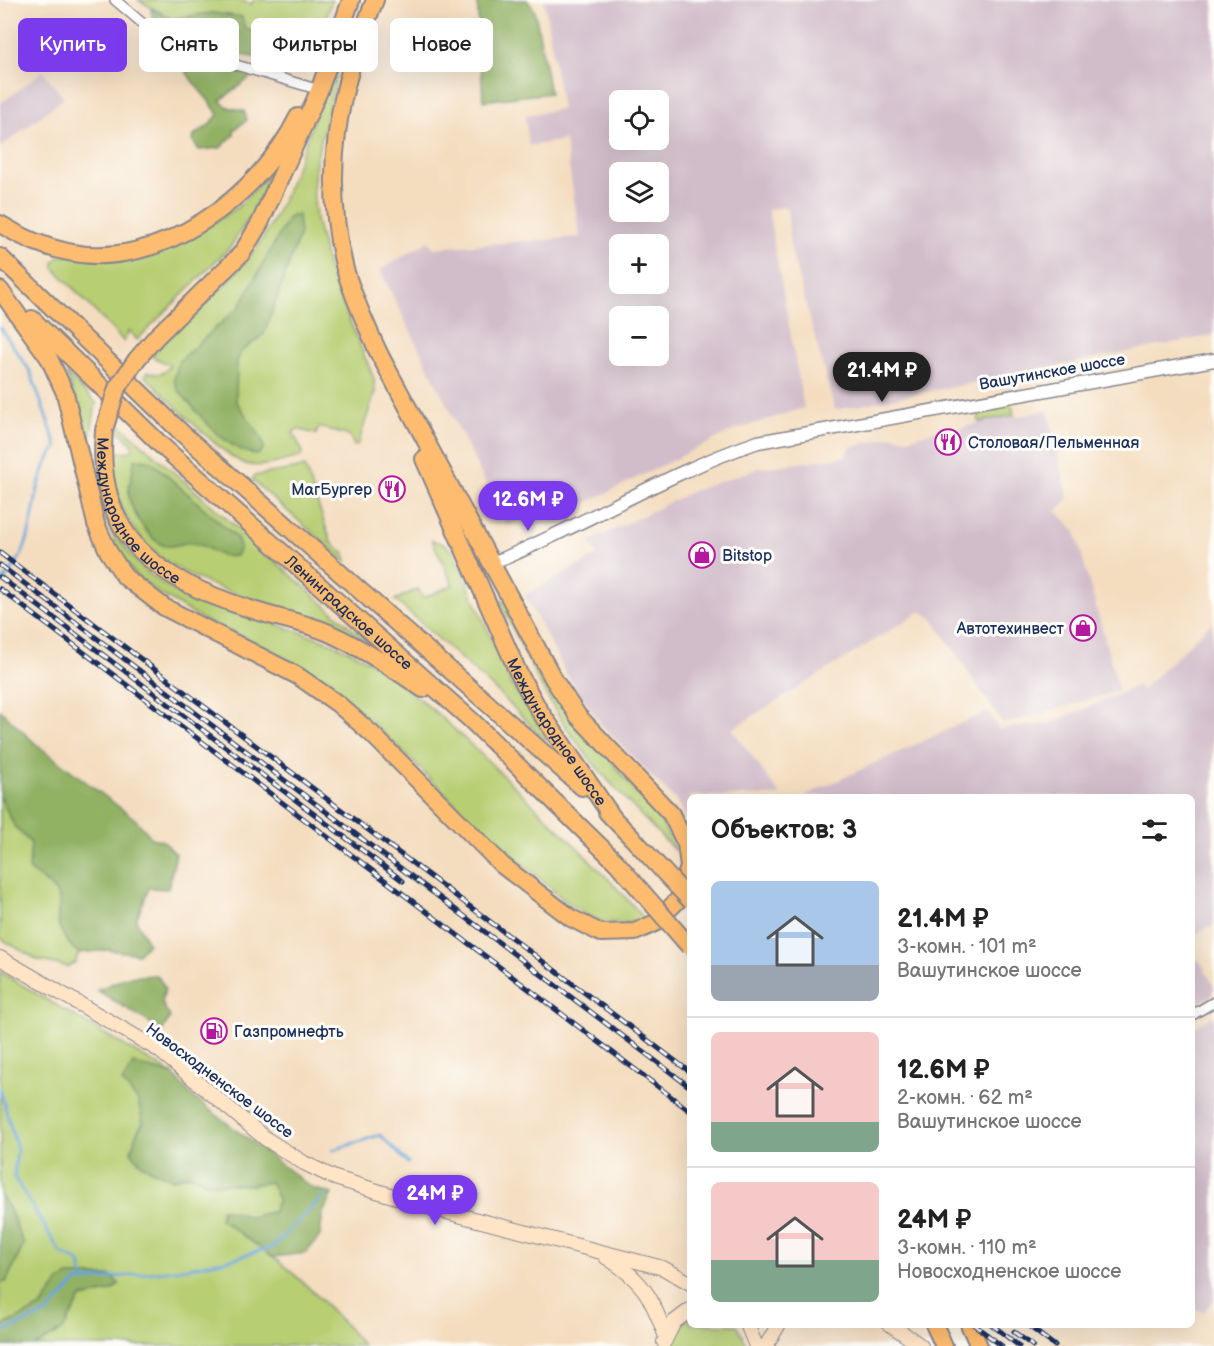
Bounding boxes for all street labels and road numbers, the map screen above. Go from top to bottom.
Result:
street label: Вашутинское шоссе [978,350,1127,395]
street label: Международное шоссе [92,437,183,589]
street label: Ленинградское шоссе [280,551,416,675]
street label: Международное шоссе [502,655,610,810]
street label: Новосходненское шоссе [142,1020,297,1143]

